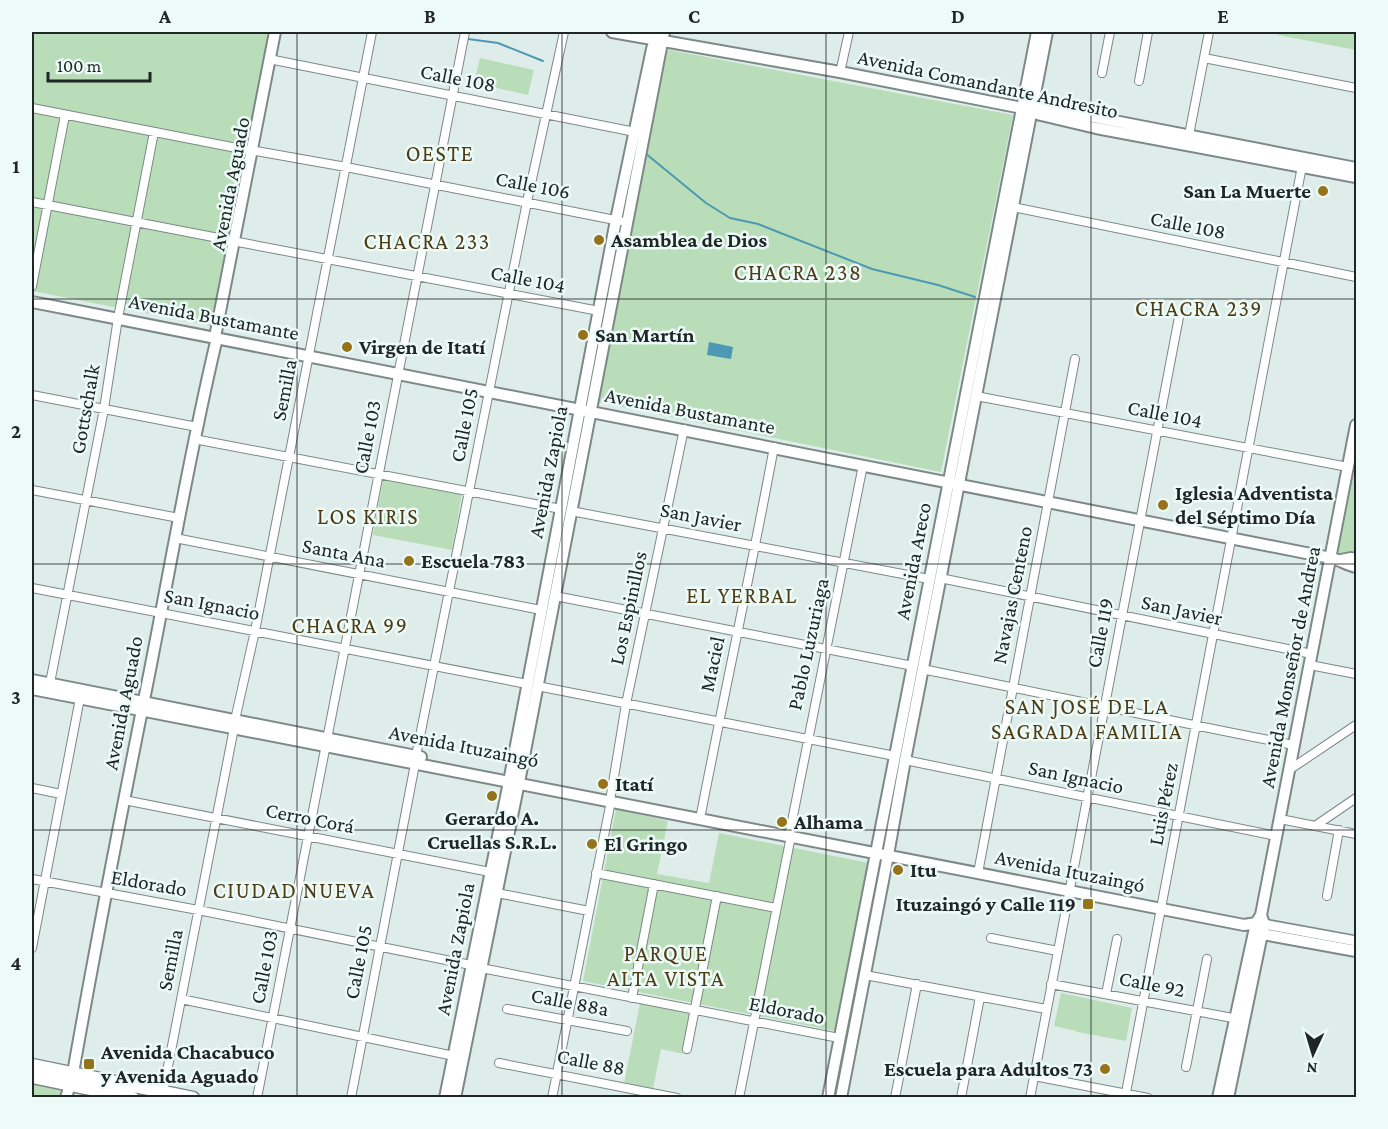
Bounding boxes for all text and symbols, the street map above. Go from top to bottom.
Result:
text: A [158,5,172,27]
text: B [424,5,436,27]
text: C [688,5,700,27]
text: D [951,5,965,27]
text: E [1217,5,1229,27]
scale bar [48,45,150,83]
street label: Avenida Comandante Andresito [856,45,1120,123]
text: 100 m [57,56,102,76]
street label: Calle 108 [418,59,498,97]
street label: Avenida Aguado [205,115,255,253]
district label: OESTE [406,141,474,166]
text: 1 [12,155,20,177]
street label: Calle 106 [494,166,572,204]
place label: San La Muerte [1183,179,1311,203]
marker: San La Muerte [1316,184,1330,198]
street label: Calle 108 [1148,206,1228,244]
place label: Asamblea de Dios [610,228,767,252]
district label: CHACRA 233 [363,229,491,254]
marker: Asamblea de Dios [592,233,606,247]
street label: Calle 104 [489,260,567,298]
district label: CHACRA 238 [734,260,862,285]
street label: Avenida Bustamante [127,289,301,345]
district label: CHACRA 239 [1135,296,1263,321]
place label: San Martín [595,323,694,347]
marker: San Martín [576,328,590,342]
place label: Virgen de Itatí [358,335,486,359]
marker: Virgen de Itatí [340,340,354,354]
street label: Semilla [266,357,302,423]
street label: Gottschalk [65,362,105,456]
street label: Avenida Bustamante [603,383,777,439]
street label: Calle 105 [445,386,483,464]
street label: Calle 104 [1126,395,1204,433]
street label: Calle 103 [348,398,386,476]
street label: Avenida Zapiola [523,403,573,540]
text: 2 [11,420,21,442]
place label: Iglesia Adventista del Séptimo Día [1175,481,1334,529]
street label: San Javier [658,497,744,537]
marker: Iglesia Adventista del Séptimo Día [1156,498,1170,512]
street label: Avenida Areco [890,500,936,622]
district label: LOS KIRIS [317,504,419,529]
street label: Navajas Centeno [987,524,1037,666]
street label: Santa Ana [300,533,388,573]
street label: Avenida Monseñor de Andrea [1255,544,1325,790]
place label: Escuela 783 [421,549,525,573]
street label: Los Espinillos [604,549,652,667]
marker: Escuela 783 [402,554,416,568]
street label: Pablo Luzuriaga [782,575,834,712]
street label: San Ignacio [162,583,262,625]
district label: EL YERBAL [686,583,798,608]
street label: San Javier [1139,590,1225,630]
street label: Calle 119 [1081,596,1119,670]
district label: CHACRA 99 [292,613,408,638]
street label: Avenida Aguado [98,634,148,772]
street label: Maciel [694,634,730,694]
text: 3 [11,686,21,708]
district label: SAN JOSÉ DE LA SAGRADA FAMILIA [991,694,1183,744]
street label: Avenida Ituzaingó [387,720,541,772]
street label: San Ignacio [1026,755,1126,799]
street label: Luis Pérez [1143,761,1183,847]
place label: Itatí [615,772,654,796]
marker: Itatí [596,777,610,791]
marker: Gerardo A. Cruellas S.R.L. [485,789,499,803]
street label: Cerro Corá [264,798,357,838]
place label: Gerardo A. Cruellas S.R.L. [427,806,557,854]
place label: Alhama [793,810,864,834]
marker: Alhama [775,815,789,829]
place label: El Gringo [604,832,688,856]
marker: El Gringo [585,837,599,851]
street label: Avenida Ituzaingó [993,845,1147,897]
place label: Itu [910,858,937,882]
marker: Itu [891,863,905,877]
street label: Eldorado [109,865,189,901]
district label: CIUDAD NUEVA [213,878,375,903]
street label: Avenida Zapiola [430,880,480,1017]
place label: Ituzaingó y Calle 119 [896,892,1076,916]
marker: Ituzaingó y Calle 119 [1081,897,1095,911]
street label: Calle 105 [339,923,377,1001]
street label: Semilla [152,927,188,993]
street label: Calle 103 [245,928,283,1006]
district label: PARQUE ALTA VISTA [607,941,725,991]
text: 4 [11,952,22,974]
street label: Calle 92 [1117,966,1187,1002]
street label: Calle 88a [529,983,611,1021]
street label: Eldorado [747,991,827,1029]
north arrow [1283,1024,1343,1084]
place label: Avenida Chacabuco y Avenida Aguado [100,1040,275,1088]
street label: Calle 88 [555,1044,627,1080]
marker: Avenida Chacabuco y Avenida Aguado [82,1057,96,1071]
place label: Escuela para Adultos 73 [884,1057,1093,1081]
text: N [1306,1060,1318,1077]
marker: Escuela para Adultos 73 [1098,1062,1112,1076]

